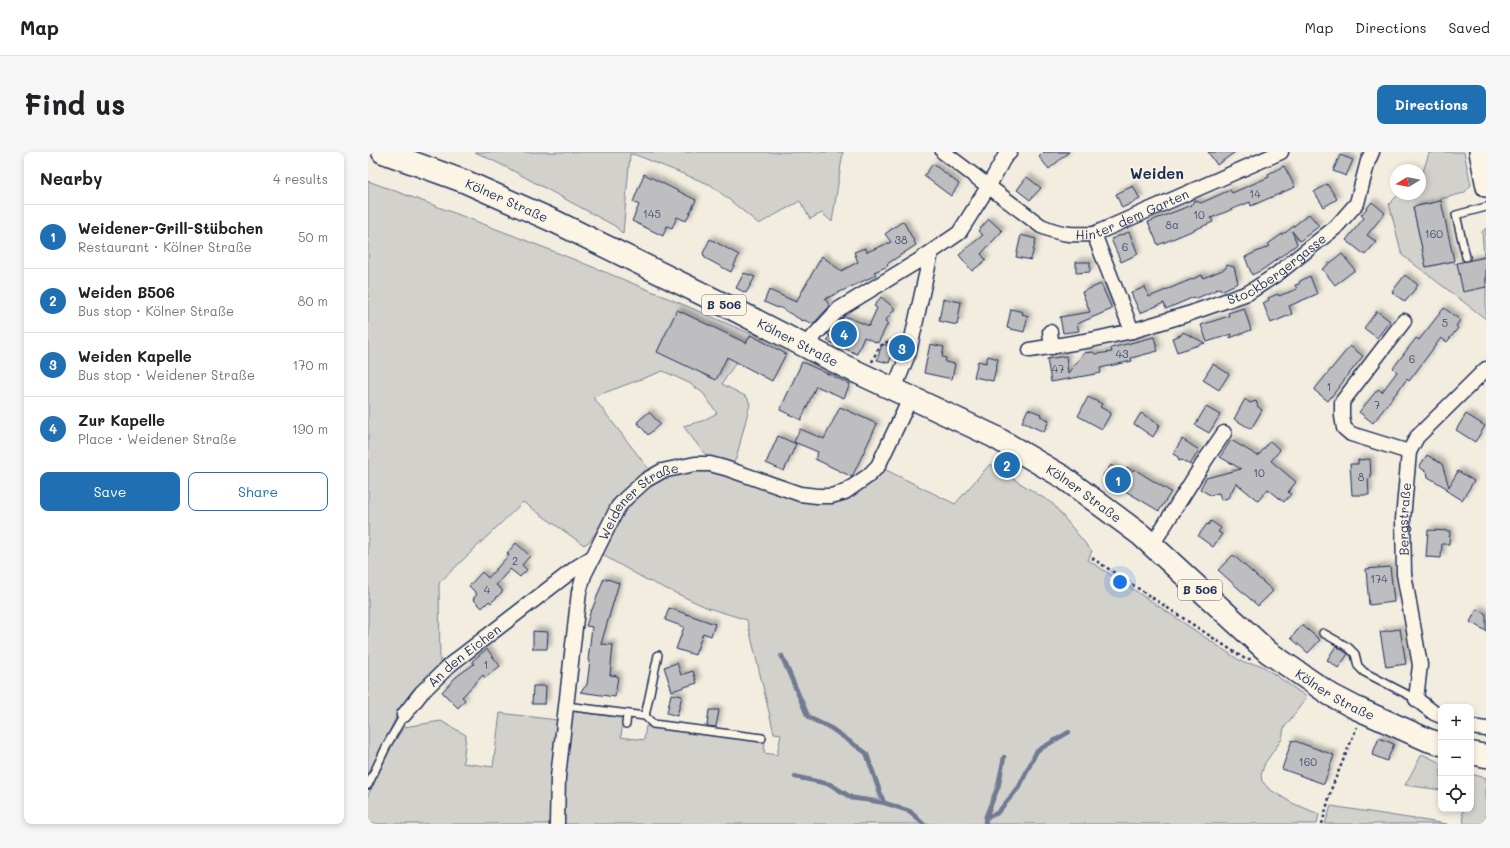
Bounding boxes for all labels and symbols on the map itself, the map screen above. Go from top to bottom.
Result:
district label: Weiden [1130,163,1184,183]
north arrow [1390,164,1426,200]
street label: Kölner Straße [463,174,551,226]
street label: Hinter dem Garten [1075,185,1191,242]
house number: 14 [1249,186,1261,201]
house number: 145 [643,206,661,221]
house number: 10 [1193,207,1205,222]
house number: 8a [1165,217,1179,232]
house number: 160 [1425,226,1443,241]
street label: Stockbergergasse [1225,229,1329,308]
house number: 38 [894,232,908,247]
house number: 6 [1122,239,1128,254]
road number: B 506 [702,295,746,315]
street label: Kölner Straße [755,314,842,370]
house number: 5 [1442,315,1448,330]
pin: 4 [831,319,857,349]
pin: 3 [889,333,915,363]
house number: 43 [1116,346,1129,361]
house number: 6 [1409,351,1415,366]
house number: 47 [1052,361,1064,376]
house number: 1 [1327,379,1331,394]
house number: 7 [1374,397,1380,412]
pin: 2 [994,450,1020,480]
street label: Weidener Straße [594,459,680,543]
street label: Kölner Straße [1043,460,1125,526]
pin: 1 [1105,465,1131,495]
house number: 10 [1253,465,1265,480]
house number: 8 [1358,469,1365,484]
street label: Bergstraße [1394,482,1414,556]
house number: 2 [512,553,518,568]
house number: 174 [1370,571,1388,586]
your location [1110,572,1130,592]
road number: B 506 [1178,580,1222,600]
house number: 4 [484,582,491,597]
street label: An den Eichen [424,620,504,690]
house number: 1 [484,657,488,672]
street label: Kölner Straße [1293,664,1378,723]
house number: 160 [1299,754,1317,769]

